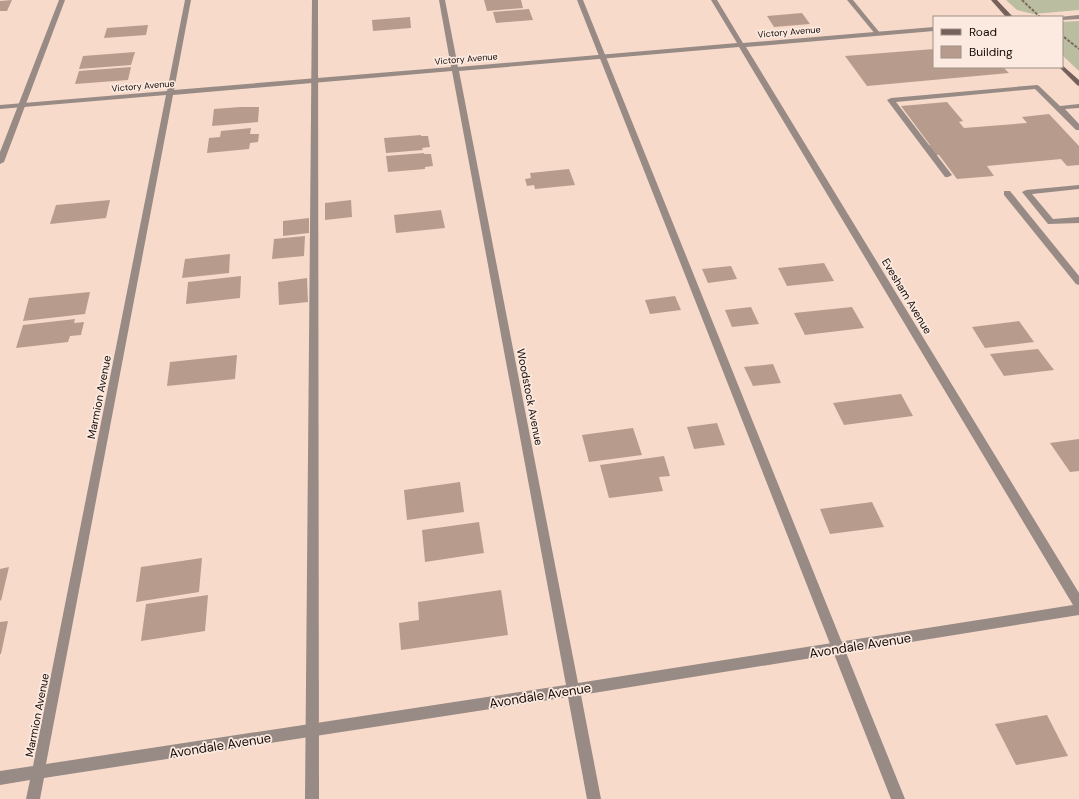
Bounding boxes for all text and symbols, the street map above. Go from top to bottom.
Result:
legend [933,16,1063,68]
street label: Victory Avenue [757,23,821,41]
text: Road [969,24,997,40]
text: Building [969,44,1013,60]
street label: Victory Avenue [434,50,498,68]
street label: Victory Avenue [111,77,175,95]
street label: Evesham Avenue [879,256,935,336]
street label: Woodstock Avenue [514,347,546,447]
street label: Marmion Avenue [84,354,114,440]
street label: Avondale Avenue [808,629,912,662]
street label: Marmion Avenue [22,672,52,758]
street label: Avondale Avenue [488,679,592,712]
street label: Avondale Avenue [168,729,272,762]

